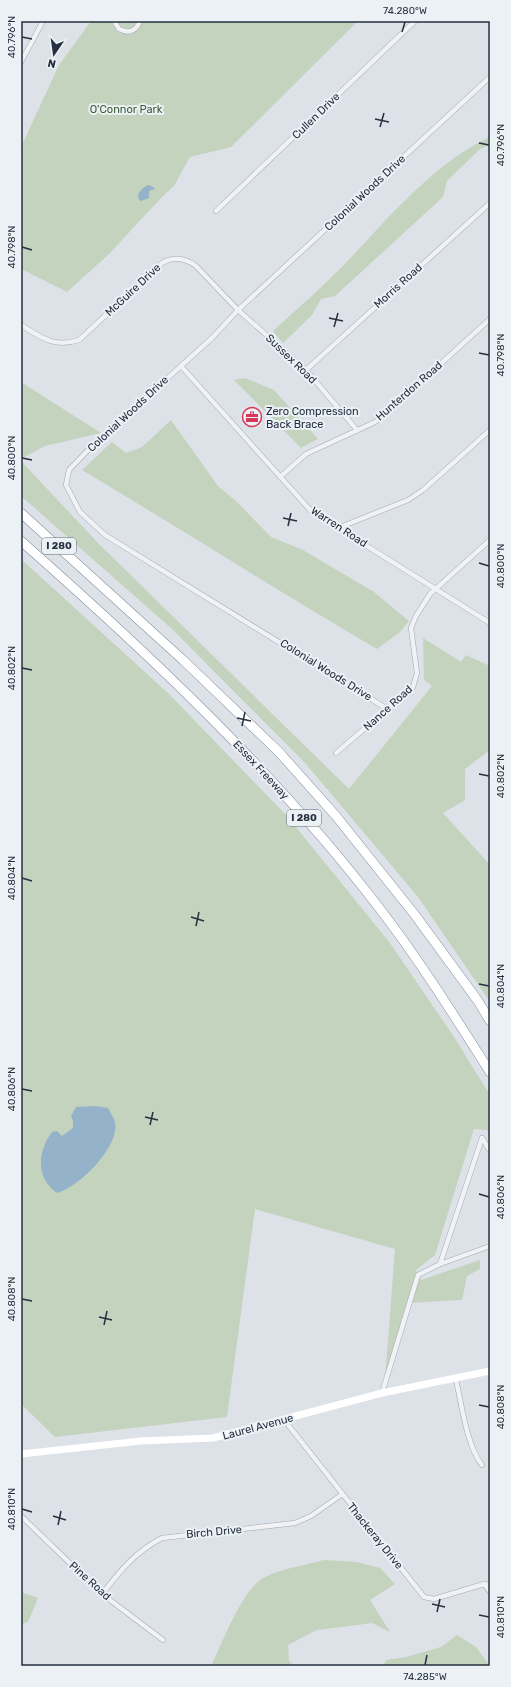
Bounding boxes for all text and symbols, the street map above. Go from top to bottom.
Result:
text: 74.280°W [383,5,427,17]
text: 40.796°N [6,16,18,58]
north arrow [34,34,74,74]
text: N [46,56,57,70]
street label: Cullen Drive [289,90,343,142]
park label: O'Connor Park [90,103,163,116]
text: 40.796°N [495,124,507,166]
street label: Colonial Woods Drive [322,152,408,234]
text: 40.798°N [6,226,18,268]
street label: McGuire Drive [103,261,163,319]
street label: Morris Road [371,261,425,311]
street label: Sussex Road [263,332,319,386]
text: 40.798°N [495,334,507,376]
street label: Hunterdon Road [373,359,445,423]
street label: Colonial Woods Drive [85,373,171,455]
place label: Zero Compression Back Brace [266,405,359,431]
office icon: Zero Compression Back Brace [241,406,263,428]
text: 40.800°N [6,436,18,480]
street label: Warren Road [308,504,370,550]
road number: I 280 [42,538,76,554]
text: 40.800°N [495,544,507,588]
street label: Colonial Woods Drive [278,636,374,704]
text: 40.802°N [6,646,18,690]
street label: Nance Road [361,683,415,733]
street label: Essex Freeway [230,738,292,802]
text: 40.802°N [495,754,507,798]
road number: I 280 [287,810,321,826]
text: 40.804°N [6,856,18,900]
text: 40.804°N [495,964,507,1008]
text: 40.806°N [6,1067,18,1111]
text: 40.806°N [495,1175,507,1219]
text: 40.808°N [6,1277,18,1321]
text: 40.808°N [495,1385,507,1429]
street label: Laurel Avenue [221,1411,295,1443]
text: 40.810°N [6,1488,18,1530]
street label: Thackeray Drive [344,1500,406,1572]
street label: Birch Drive [186,1523,242,1541]
street label: Pine Road [67,1559,113,1603]
text: 40.810°N [495,1596,507,1638]
text: 74.285°W [403,1671,447,1683]

